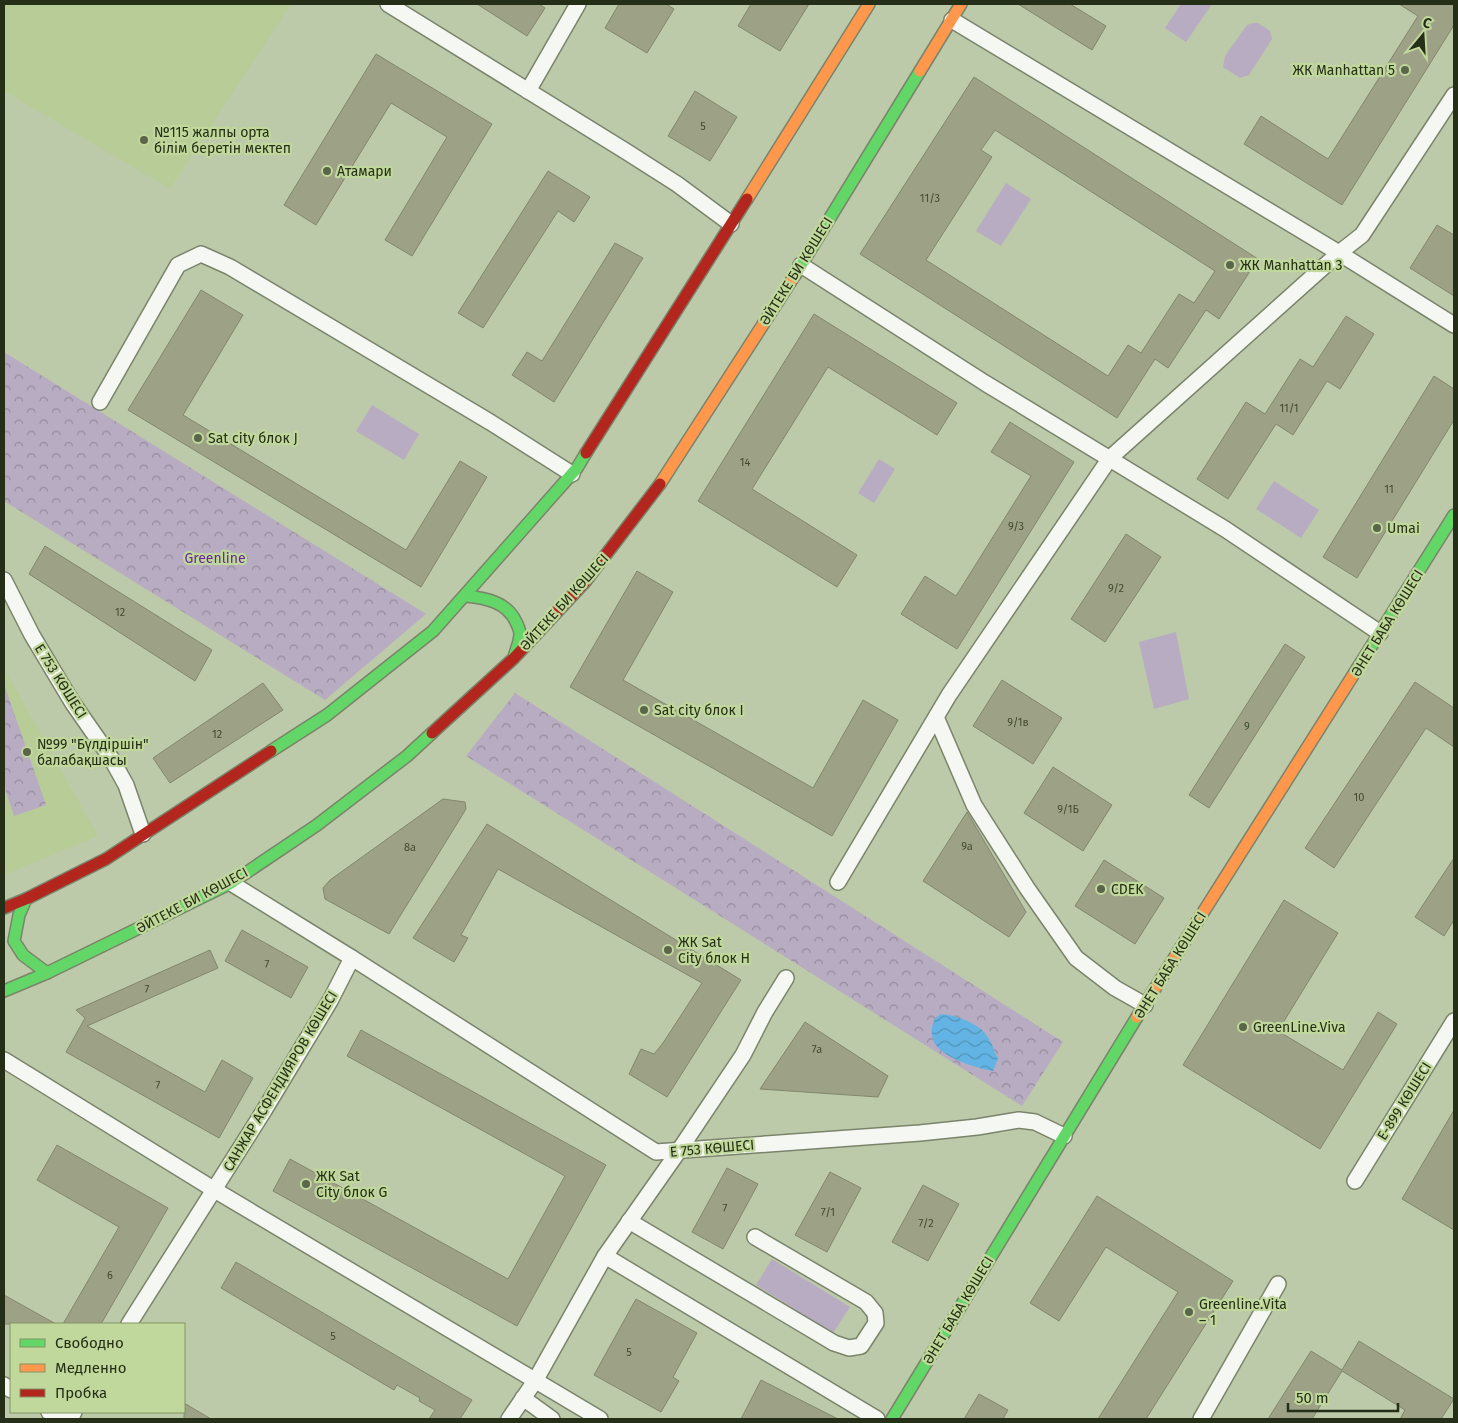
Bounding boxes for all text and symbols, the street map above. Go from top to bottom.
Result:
north arrow [1398,10,1448,60]
text: С [1420,14,1433,32]
place label: ЖК Manhattan 5 [1292,62,1395,79]
marker: ЖК Manhattan 5 [1399,64,1411,76]
house number: 5 [700,120,706,133]
place label: №115 жалпы орта білім беретін мектеп [154,124,291,157]
marker: №115 жалпы орта білім беретін мектеп [138,134,150,146]
place label: Атамари [337,163,392,180]
marker: Атамари [321,165,333,177]
house number: 11/3 [920,192,940,205]
street label: ӘЙТЕКЕ БИ КӨШЕСІ [756,214,837,328]
place label: ЖК Manhattan 3 [1240,257,1343,274]
marker: ЖК Manhattan 3 [1224,259,1236,271]
house number: 11/1 [1279,402,1299,415]
place label: Sat city блок J [208,430,298,447]
marker: Sat city блок J [192,432,204,444]
house number: 14 [740,456,750,469]
house number: 11 [1384,483,1394,496]
house number: 9/3 [1008,520,1024,533]
place label: Umai [1387,520,1420,537]
marker: Umai [1371,522,1383,534]
park label: Greenline [184,550,246,567]
street label: ӘЙТЕКЕ БИ КӨШЕСІ [517,551,612,654]
street label: ӘНЕТ БАБА КӨШЕСІ [1348,567,1427,680]
house number: 9/2 [1108,582,1124,595]
house number: 12 [115,606,125,619]
street label: Е 753 КӨШЕСІ [31,641,90,722]
place label: Sat city блок I [654,702,744,719]
marker: Sat city блок I [638,704,650,716]
house number: 9/1в [1007,716,1029,729]
house number: 9 [1244,720,1250,733]
house number: 12 [212,728,222,741]
place label: №99 "Бүлдіршін" балабақшасы [37,736,149,769]
marker: №99 "Бүлдіршін" балабақшасы [21,746,33,758]
house number: 10 [1354,791,1364,804]
house number: 9/1Б [1057,803,1079,816]
house number: 9а [961,840,973,853]
house number: 8а [404,841,416,854]
street label: ӘЙТЕКЕ БИ КӨШЕСІ [133,864,251,937]
place label: CDEK [1111,881,1144,898]
marker: CDEK [1095,883,1107,895]
street label: ӘНЕТ БАБА КӨШЕСІ [1131,909,1210,1022]
place label: ЖК Sat City блок H [678,934,750,967]
marker: ЖК Sat City блок H [662,944,674,956]
house number: 7 [265,958,270,971]
house number: 7 [145,983,150,996]
street label: САНЖАР АСФЕНДИЯРОВ КӨШЕСІ [220,988,341,1174]
place label: GreenLine.Viva [1253,1019,1346,1036]
marker: GreenLine.Viva [1237,1021,1249,1033]
house number: 7а [812,1043,822,1056]
street label: Е-899 КӨШЕСІ [1374,1059,1435,1143]
house number: 7 [156,1079,161,1092]
street label: Е 753 КӨШЕСІ [669,1136,755,1161]
place label: ЖК Sat City блок G [316,1168,387,1201]
marker: ЖК Sat City блок G [300,1178,312,1190]
house number: 7 [723,1202,728,1215]
house number: 7/1 [821,1206,835,1219]
house number: 7/2 [918,1217,934,1230]
street label: ӘНЕТ БАБА КӨШЕСІ [920,1253,997,1367]
house number: 6 [107,1269,113,1282]
place label: Greenline.Vita – 1 [1199,1296,1287,1329]
marker: Greenline.Vita – 1 [1183,1306,1195,1318]
legend [10,1323,185,1413]
house number: 5 [330,1330,336,1343]
text: Свободно [55,1334,124,1352]
house number: 5 [626,1346,632,1359]
text: Медленно [55,1359,127,1377]
scale bar [1288,1380,1398,1412]
text: Пробка [55,1384,107,1402]
text: 50 m [1296,1389,1329,1407]

